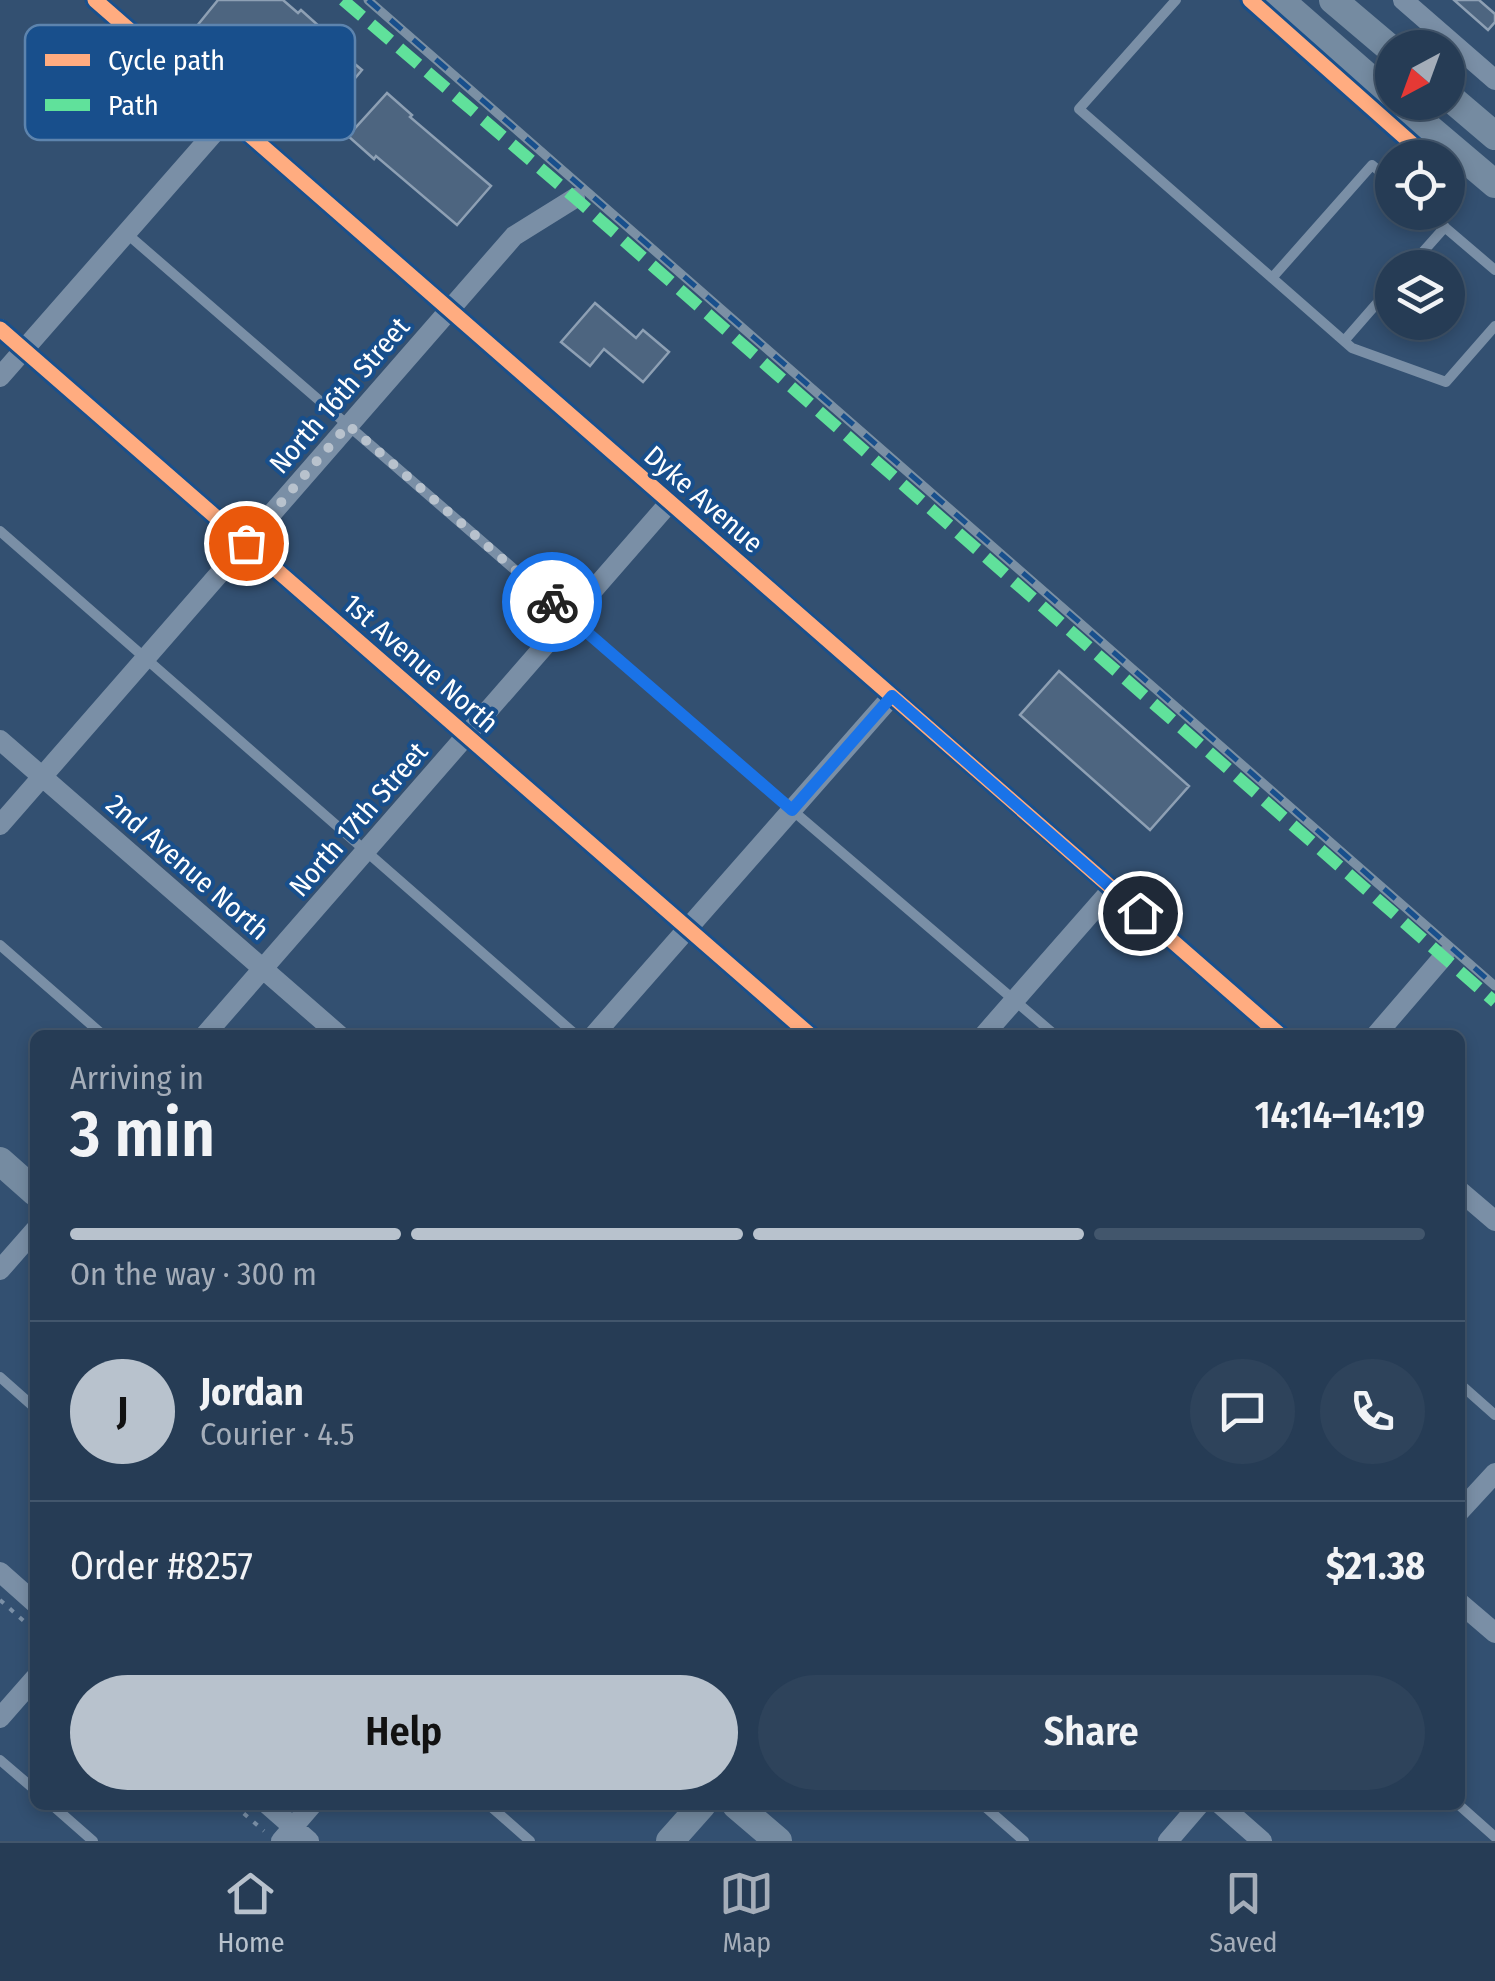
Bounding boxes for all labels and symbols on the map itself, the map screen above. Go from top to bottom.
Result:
legend [25,25,355,140]
north arrow [1375,30,1465,120]
text: Cycle path [108,44,225,77]
text: Path [108,89,159,122]
street label: North 16th Street [263,310,417,480]
street label: Dyke Avenue [638,439,770,560]
pin [204,501,289,586]
courier [502,552,602,652]
street label: 1st Avenue North [336,587,505,740]
street label: North 17th Street [282,735,435,903]
street label: 2nd Avenue North [100,788,276,947]
pin [1098,871,1183,956]

